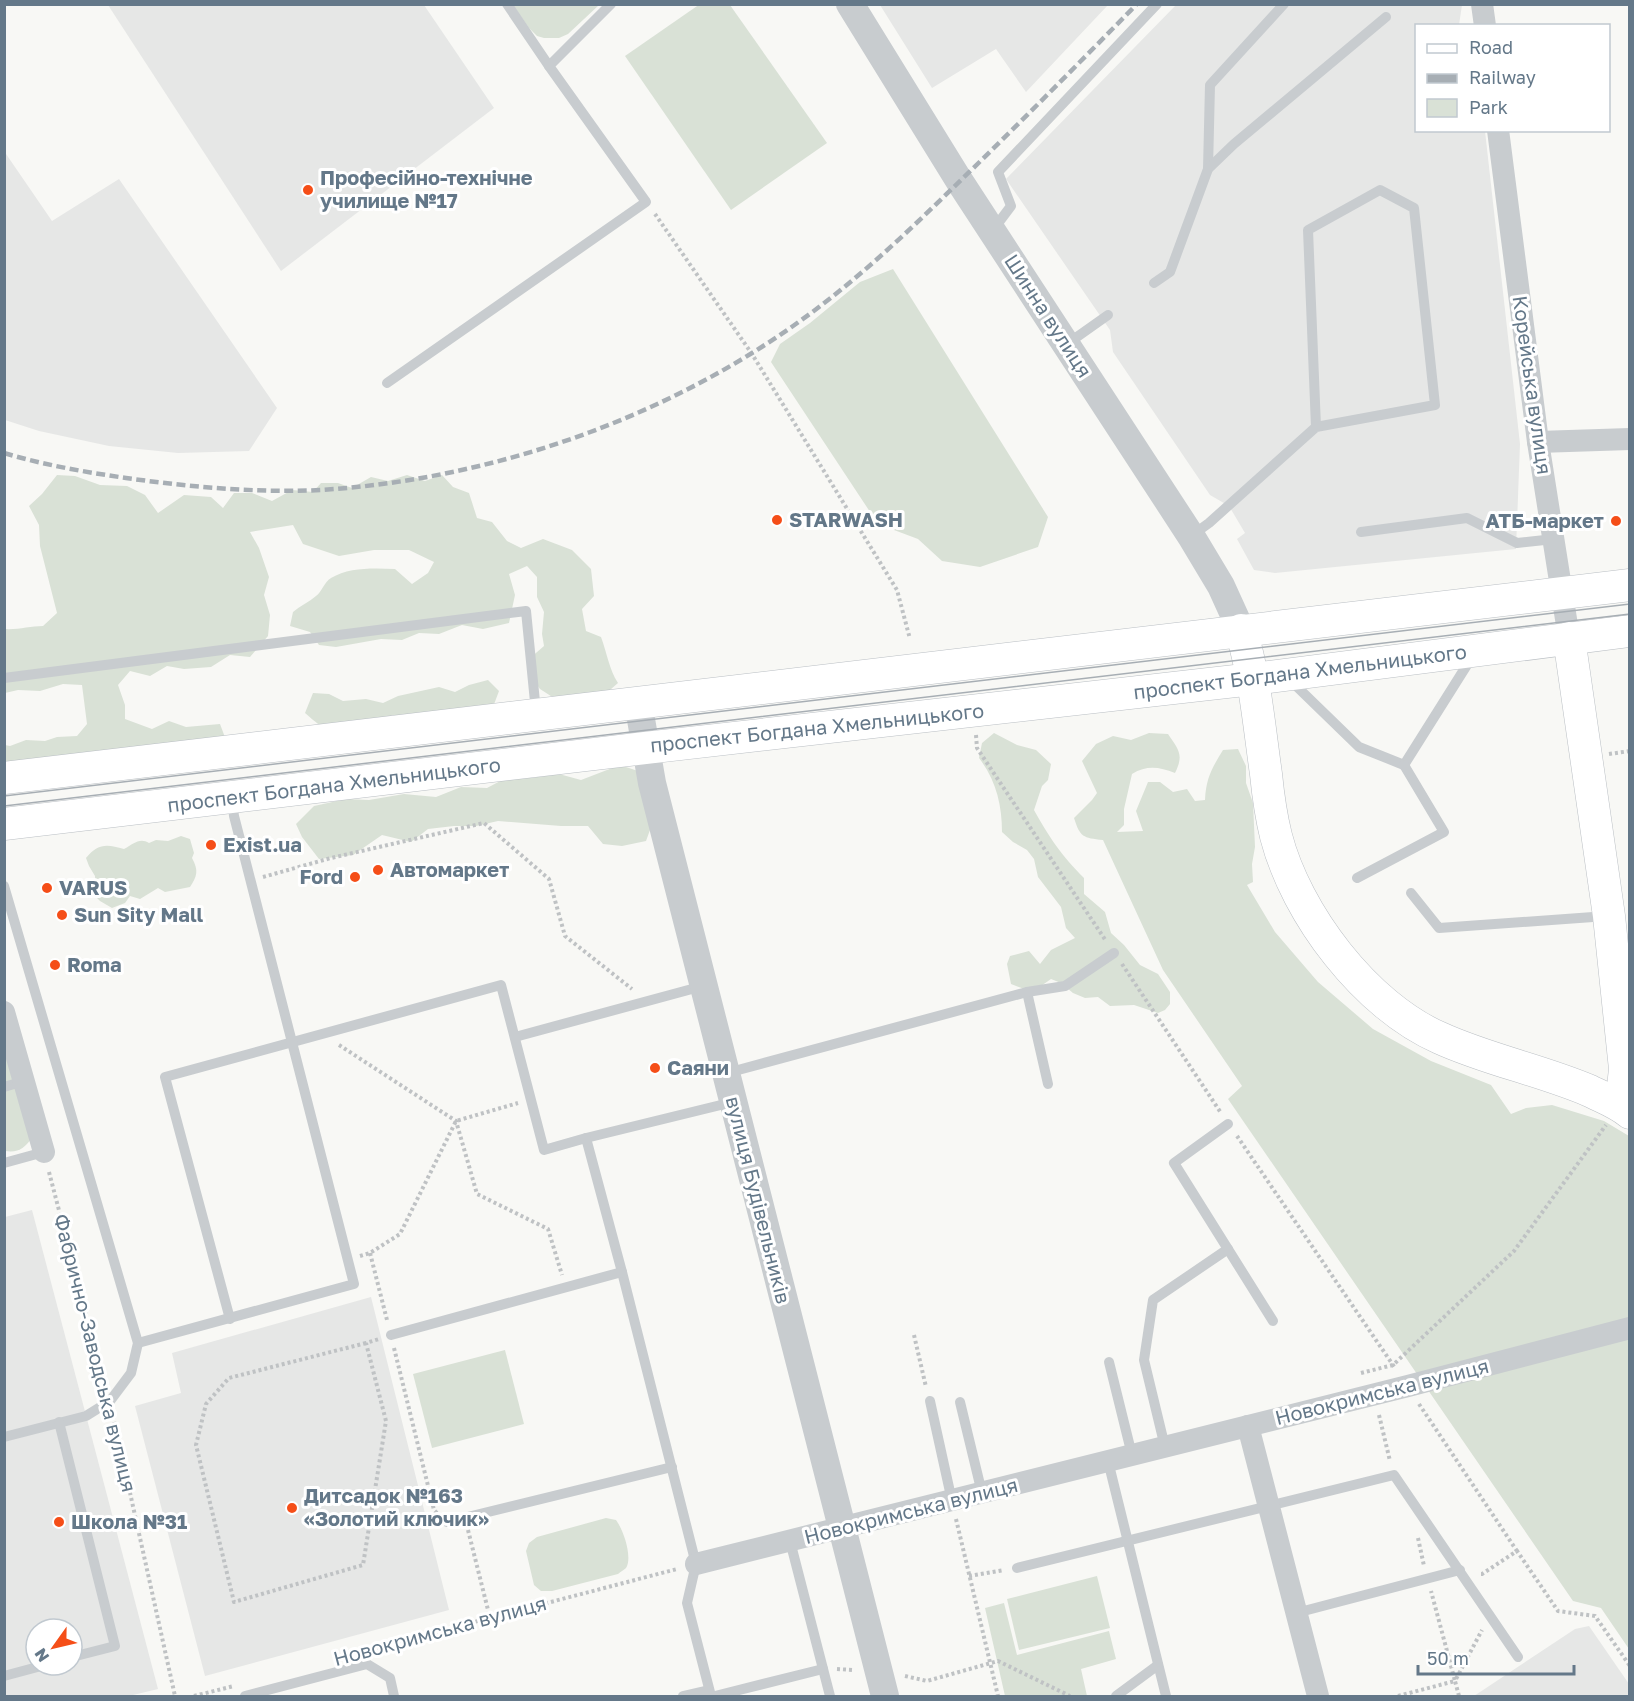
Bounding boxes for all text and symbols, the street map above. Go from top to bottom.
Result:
legend [1415,24,1610,132]
text: Road [1469,36,1513,58]
text: Railway [1469,66,1536,88]
text: Park [1469,96,1508,118]
place label: Професійно-технічне училище №17 [320,165,533,212]
marker: Професійно-технічне училище №17 [301,183,315,197]
street label: Шинна вулиця [1000,249,1098,381]
street label: Корейська вулиця [1509,294,1557,476]
place label: STARWASH [789,507,903,531]
place label: АТБ-маркет [1486,508,1604,532]
marker: STARWASH [770,513,784,527]
marker: АТБ-маркет [1609,514,1623,528]
street label: проспект Богдана Хмельницького [1132,639,1468,703]
street label: проспект Богдана Хмельницького [649,698,985,756]
street label: проспект Богдана Хмельницького [166,752,502,816]
place label: Exist.ua [223,832,302,856]
marker: Exist.ua [204,838,218,852]
place label: Автомаркет [390,857,509,881]
marker: Автомаркет [371,863,385,877]
place label: Ford [299,864,343,888]
marker: Ford [348,870,362,884]
place label: VARUS [59,875,128,899]
marker: VARUS [40,881,54,895]
place label: Sun Sity Mall [74,902,204,926]
marker: Sun Sity Mall [55,908,69,922]
place label: Roma [67,952,122,976]
marker: Roma [48,958,62,972]
place label: Саяни [667,1055,729,1079]
marker: Саяни [648,1061,662,1075]
street label: вулиця Будівельників [722,1094,796,1306]
street label: Фабрично-Заводська вулиця [50,1211,142,1494]
street label: Новокримська вулиця [1272,1353,1491,1429]
street label: Новокримська вулиця [801,1472,1020,1548]
place label: Дитсадок №163 «Золотий ключик» [304,1483,489,1530]
marker: Дитсадок №163 «Золотий ключик» [285,1501,299,1515]
place label: Школа №31 [71,1509,187,1533]
marker: Школа №31 [52,1515,66,1529]
street label: Новокримська вулиця [331,1590,549,1670]
north arrow [24,1617,84,1677]
scale bar [1418,1638,1574,1676]
text: N [30,1645,53,1666]
text: 50 m [1427,1647,1469,1669]

